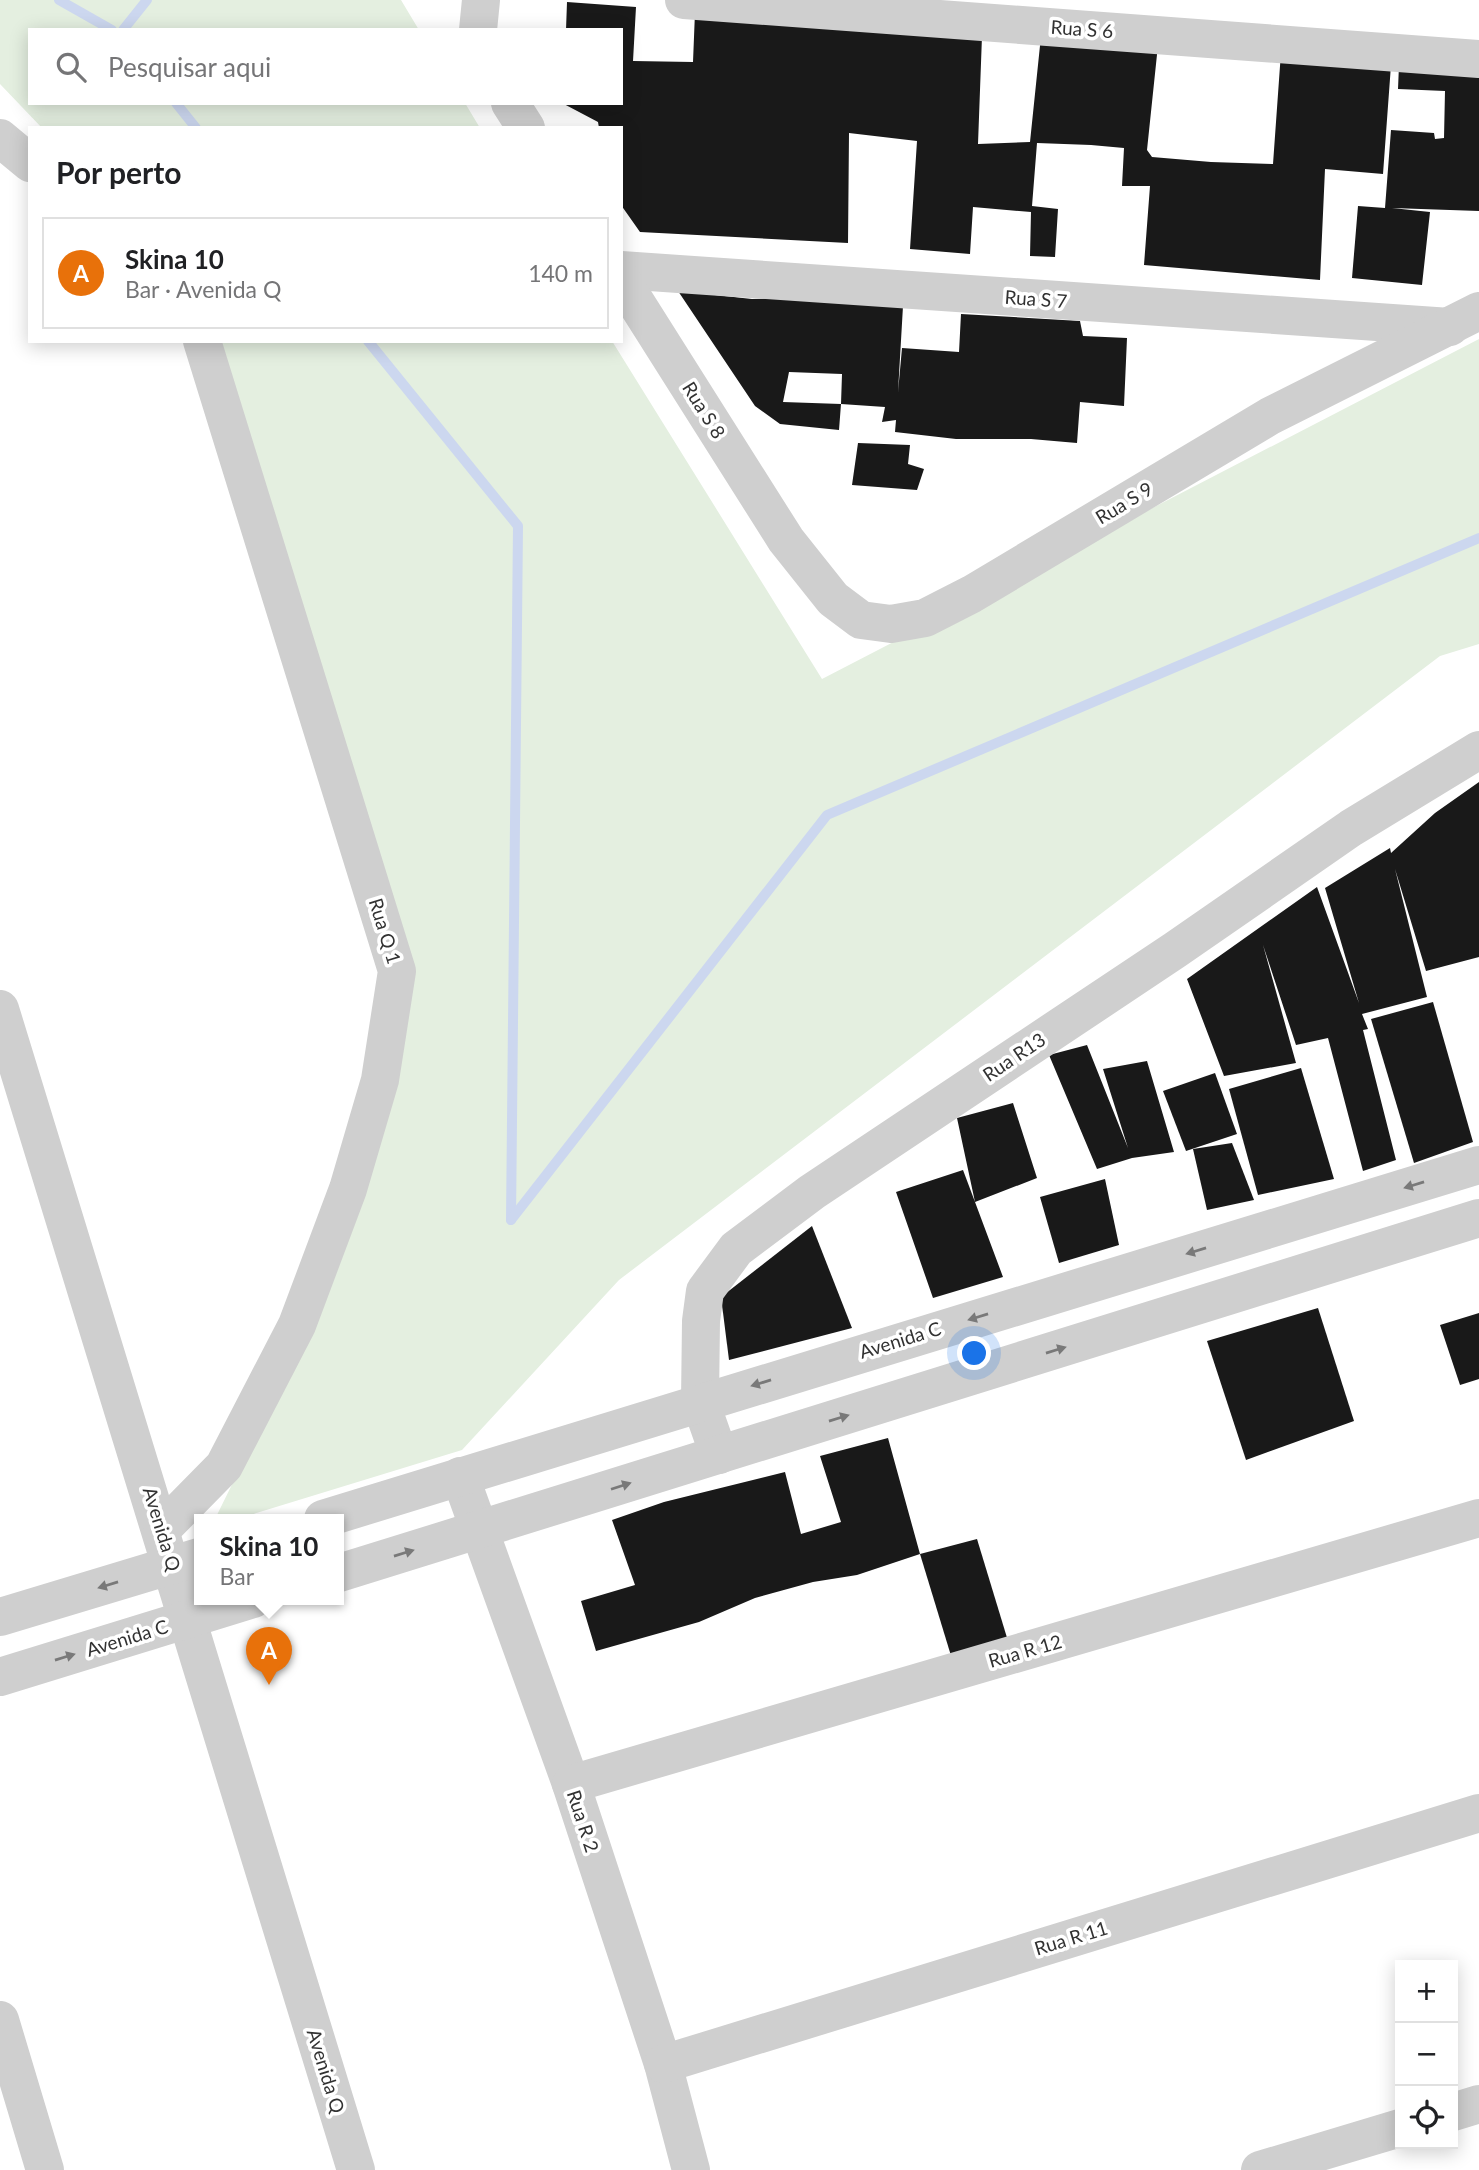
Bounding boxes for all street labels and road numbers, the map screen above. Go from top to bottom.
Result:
street label: Rua S 6 [1050,15,1114,42]
street label: Rua S 7 [1004,285,1068,312]
street label: Rua S 8 [678,377,731,442]
street label: Rua S 9 [1091,477,1156,529]
street label: Rua Q 1 [365,895,406,966]
street label: Rua R13 [978,1027,1049,1086]
street label: Avenida C [856,1316,944,1363]
street label: Avenida Q [139,1484,186,1574]
street label: Avenida C [83,1614,171,1661]
street label: Rua R 12 [986,1629,1064,1672]
street label: Rua R 2 [563,1787,604,1855]
street label: Rua R 11 [1032,1916,1110,1960]
street label: Avenida Q [303,2026,350,2116]

